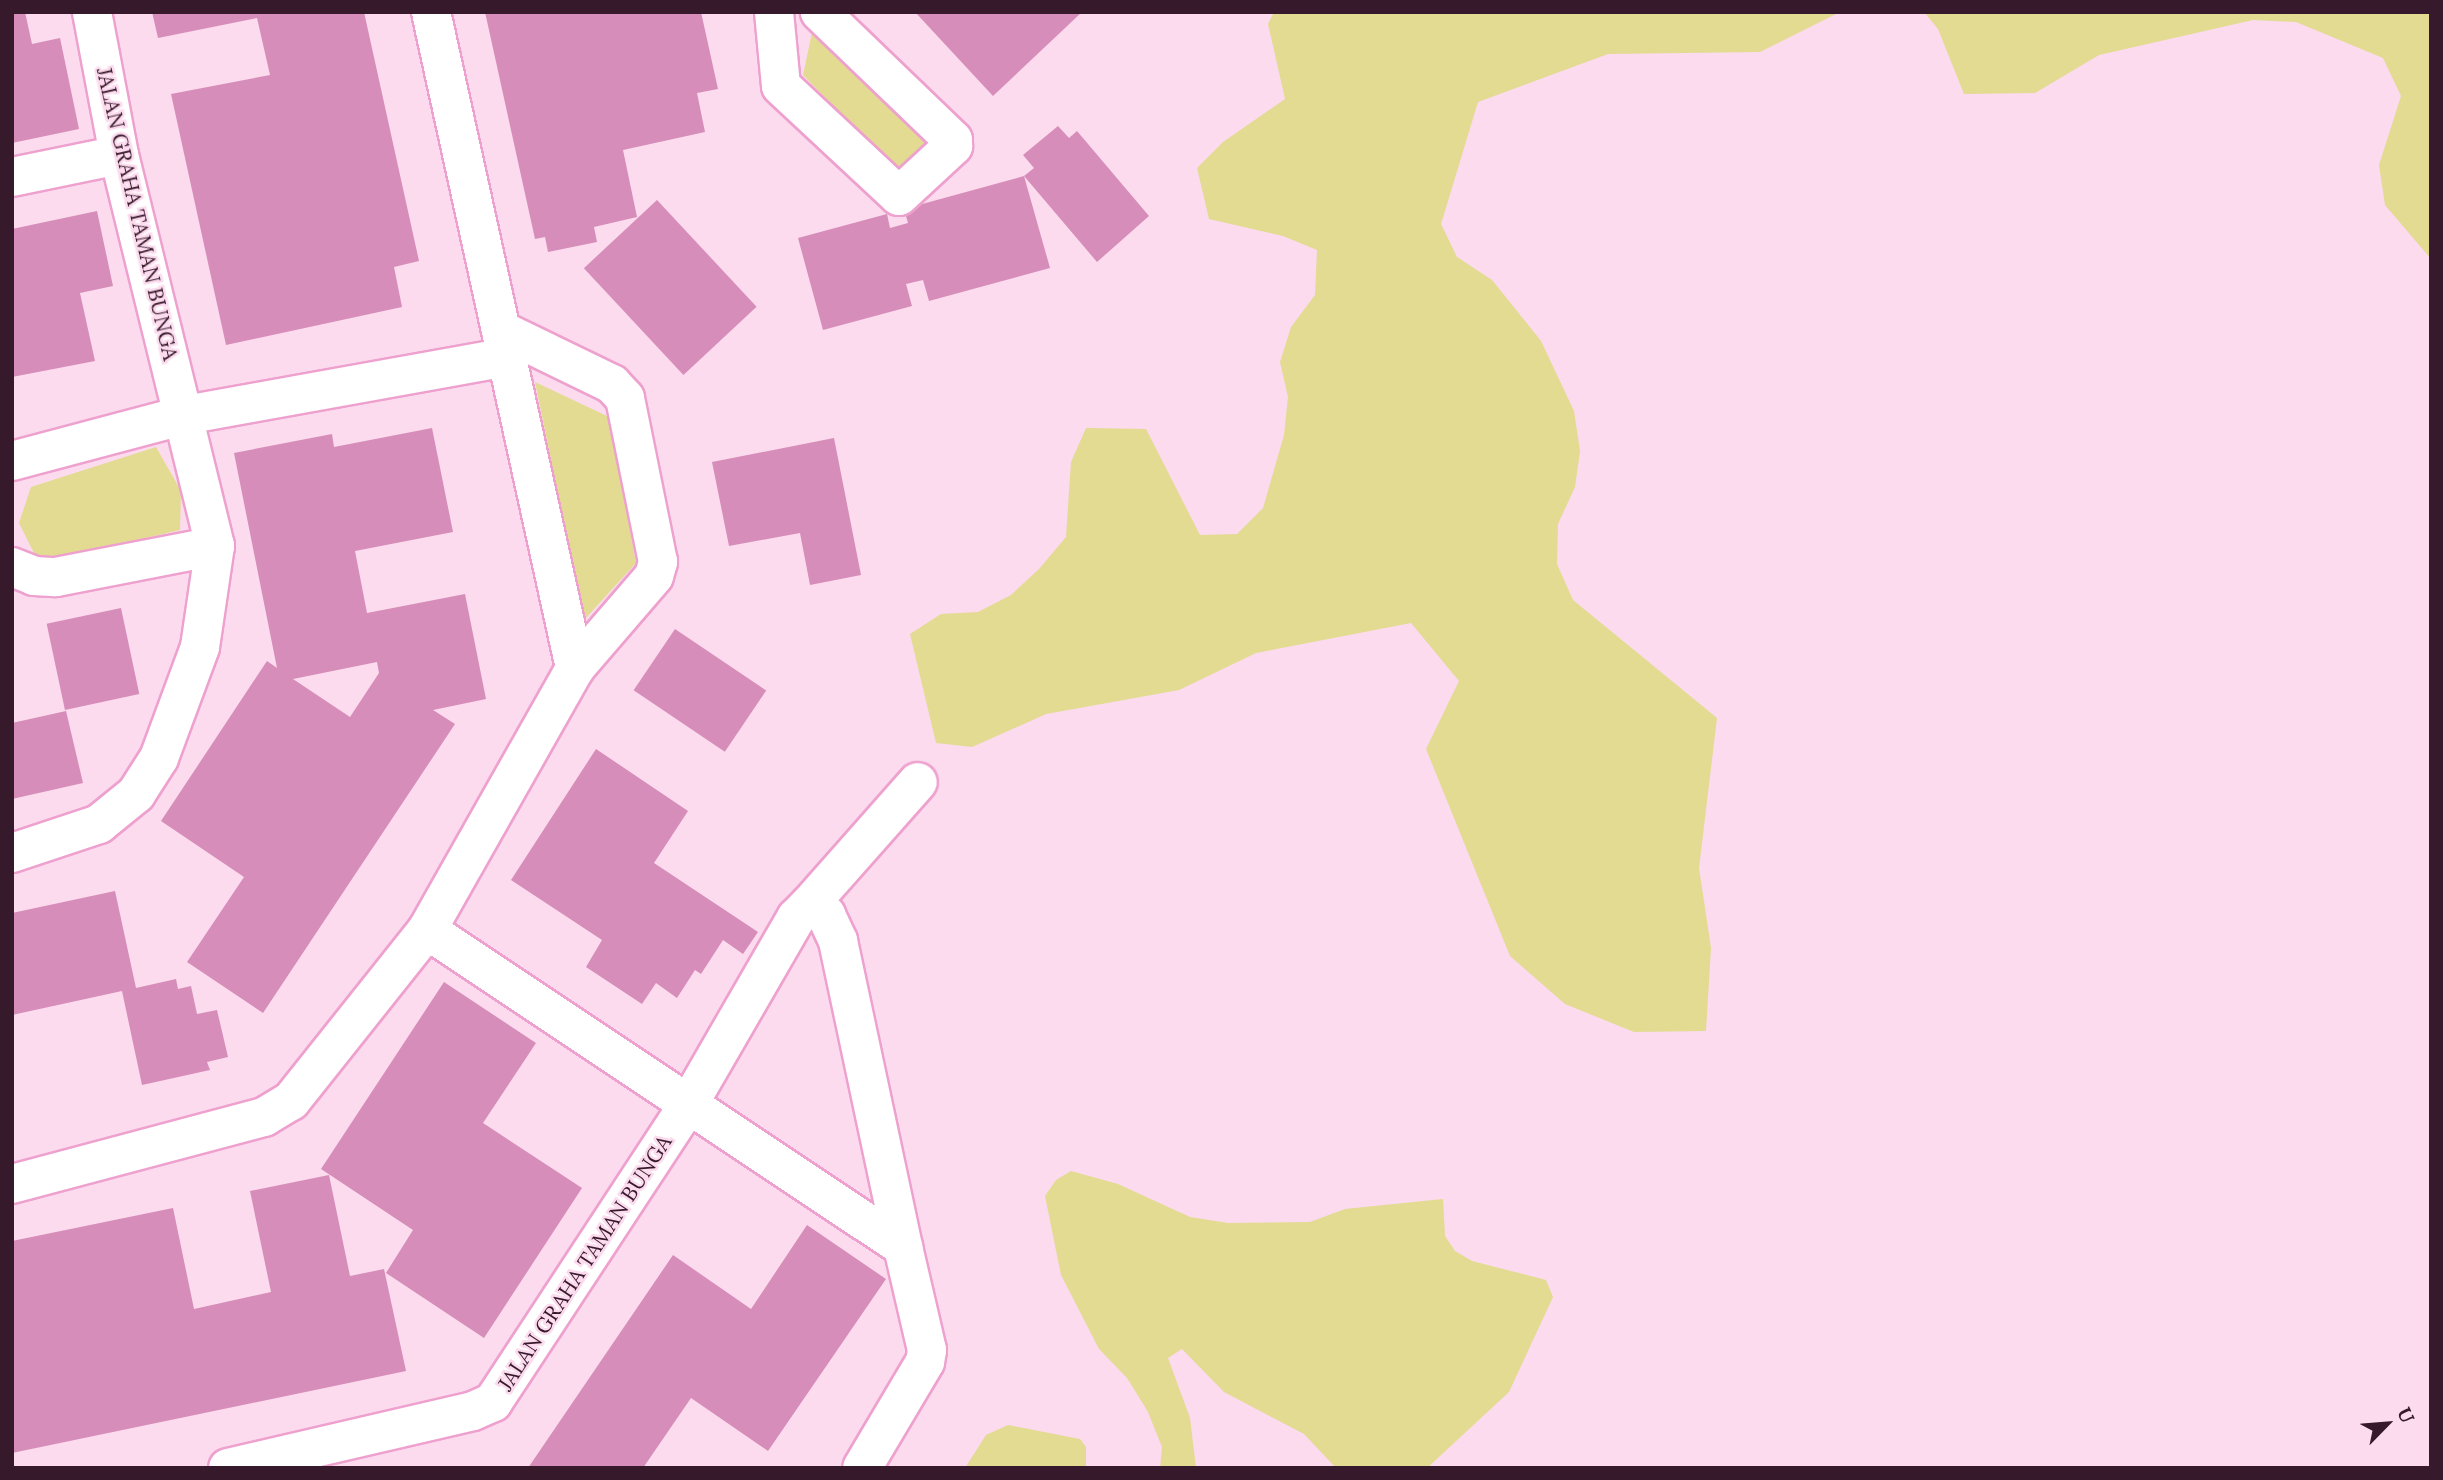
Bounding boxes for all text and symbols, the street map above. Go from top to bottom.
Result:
street label: JALAN GRAHA TAMAN BUNGA [91,65,183,363]
street label: JALAN GRAHA TAMAN BUNGA [493,1130,677,1396]
north arrow [2352,1389,2422,1459]
text: U [2392,1403,2420,1427]

